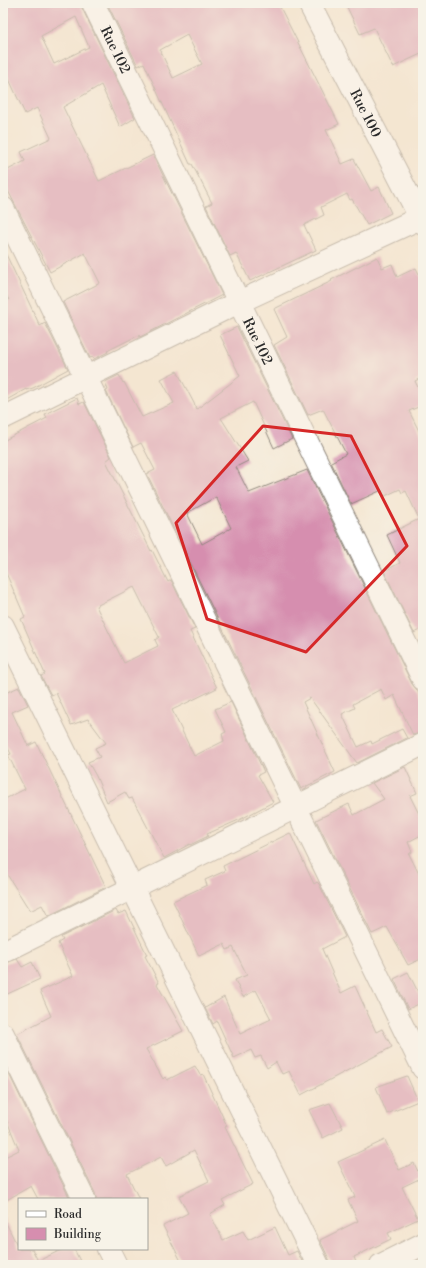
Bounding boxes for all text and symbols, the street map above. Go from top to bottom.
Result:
street label: Rue 102 [96,24,134,77]
street label: Rue 100 [345,86,385,141]
street label: Rue 102 [238,315,276,368]
legend [18,1198,148,1250]
text: Road [54,1207,82,1222]
text: Building [53,1227,102,1242]

